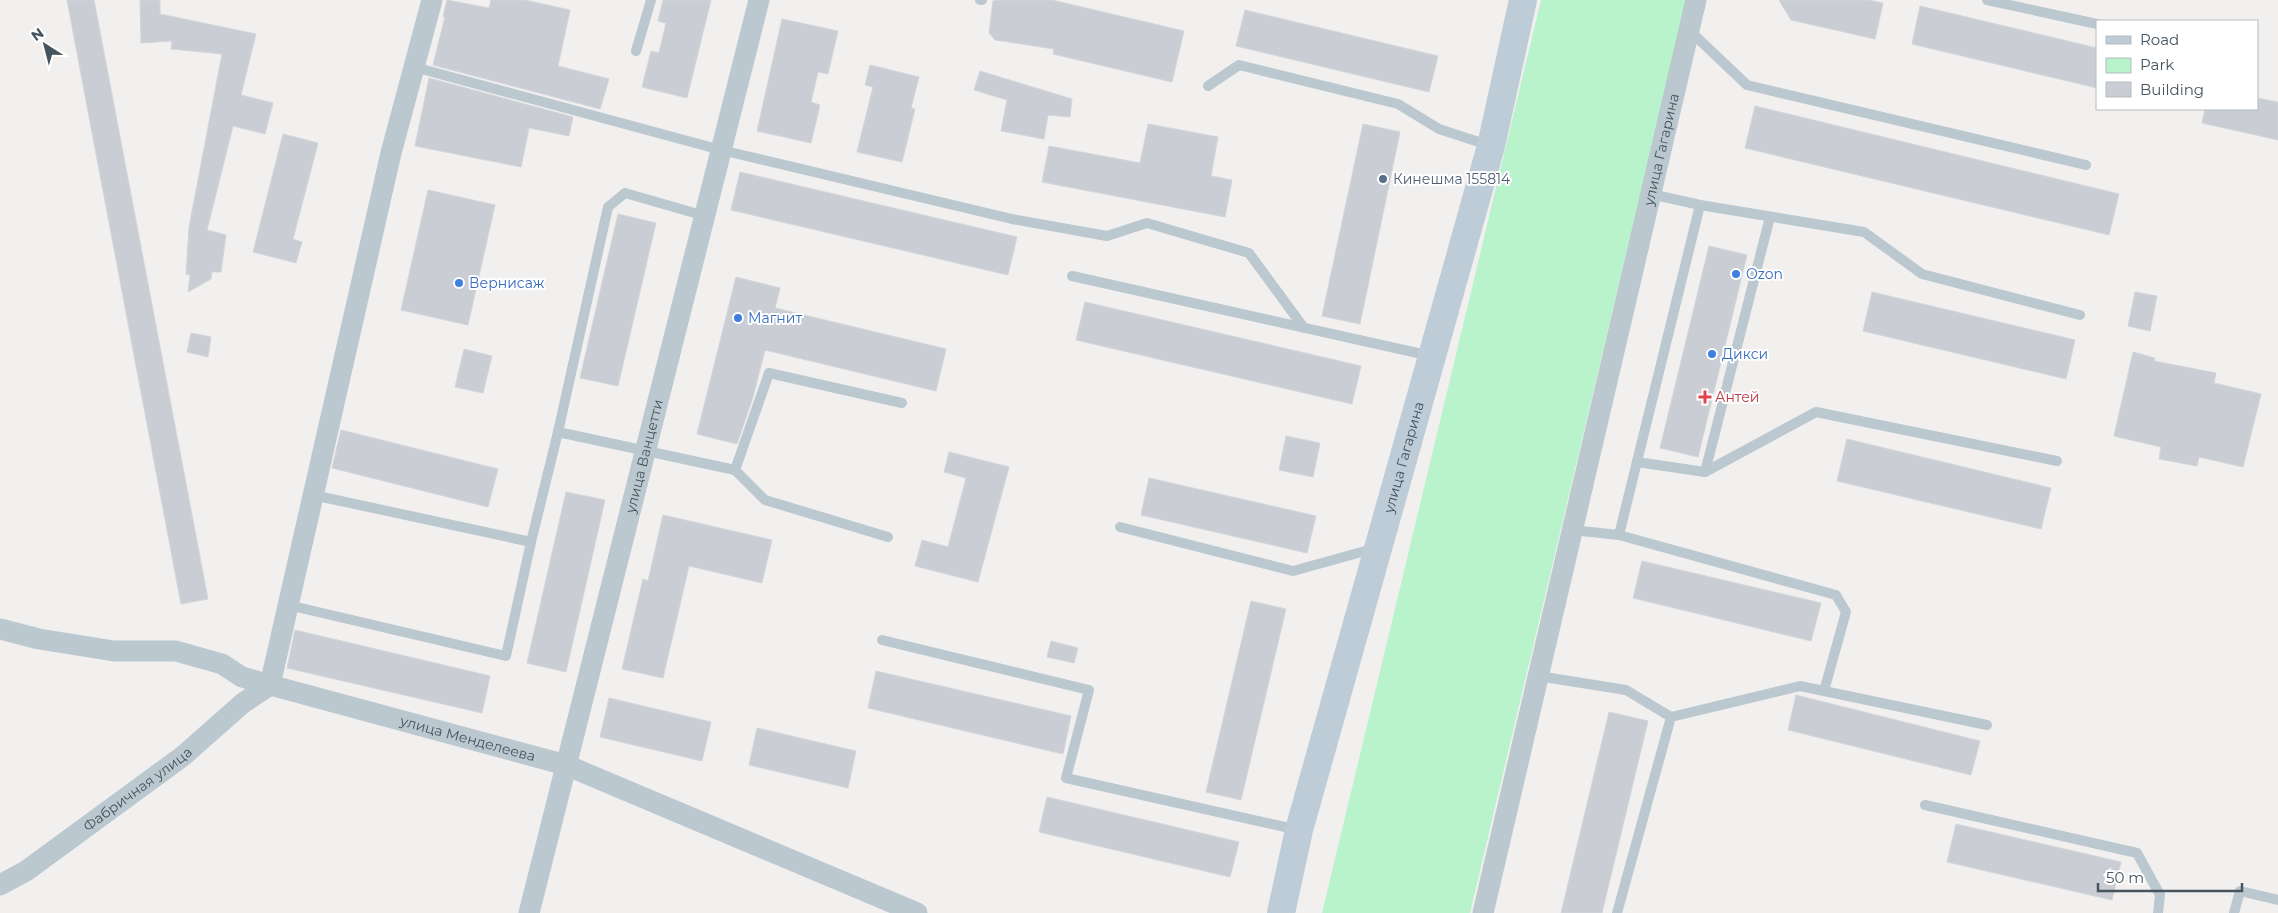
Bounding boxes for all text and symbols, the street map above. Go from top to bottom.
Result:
north arrow [20,20,70,70]
legend [2096,20,2258,110]
text: N [27,24,47,45]
text: Road [2140,30,2179,49]
text: Park [2140,55,2174,74]
text: Building [2140,80,2204,99]
street label: улица Гагарина [1639,92,1683,208]
place label: Кинешма 155814 [1393,170,1511,188]
marker: Кинешма 155814 [1377,173,1389,185]
place label: Ozon [1746,265,1783,283]
marker: Ozon [1730,268,1742,280]
place label: Вернисаж [469,274,545,292]
marker: Вернисаж [453,277,465,289]
place label: Магнит [748,309,802,327]
marker: Магнит [732,312,744,324]
place label: Дикси [1722,345,1768,363]
marker: Дикси [1706,348,1718,360]
place label: Антей [1715,388,1759,406]
marker: Антей [1699,391,1711,403]
street label: улица Ванцетти [621,398,667,516]
street label: улица Гагарина [1379,400,1428,516]
street label: улица Менделеева [397,711,538,765]
street label: Фабричная улица [79,743,196,835]
scale bar [2098,860,2242,892]
text: 50 m [2106,868,2144,887]

